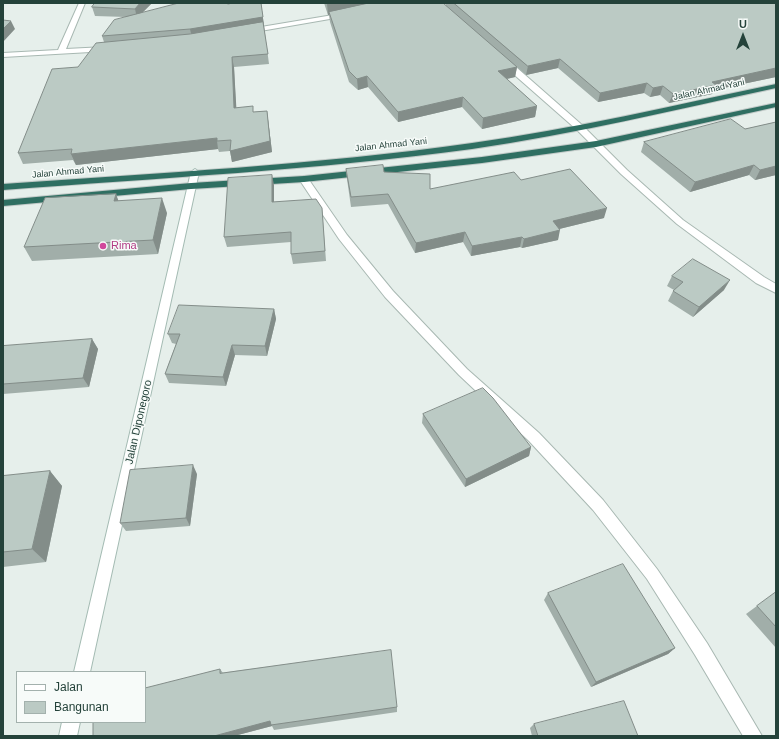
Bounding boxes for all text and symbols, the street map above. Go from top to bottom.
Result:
north arrow [723,16,763,56]
text: U [739,18,747,30]
street label: Jalan Ahmad Yani [672,77,746,103]
street label: Jalan Ahmad Yani [354,136,428,154]
street label: Jalan Ahmad Yani [31,163,105,181]
place label: Rima [111,239,137,253]
marker: Rima [98,241,108,251]
street label: Jalan Diponegoro [123,379,155,465]
legend [16,671,146,723]
text: Jalan [54,680,83,694]
text: Bangunan [54,700,109,714]

